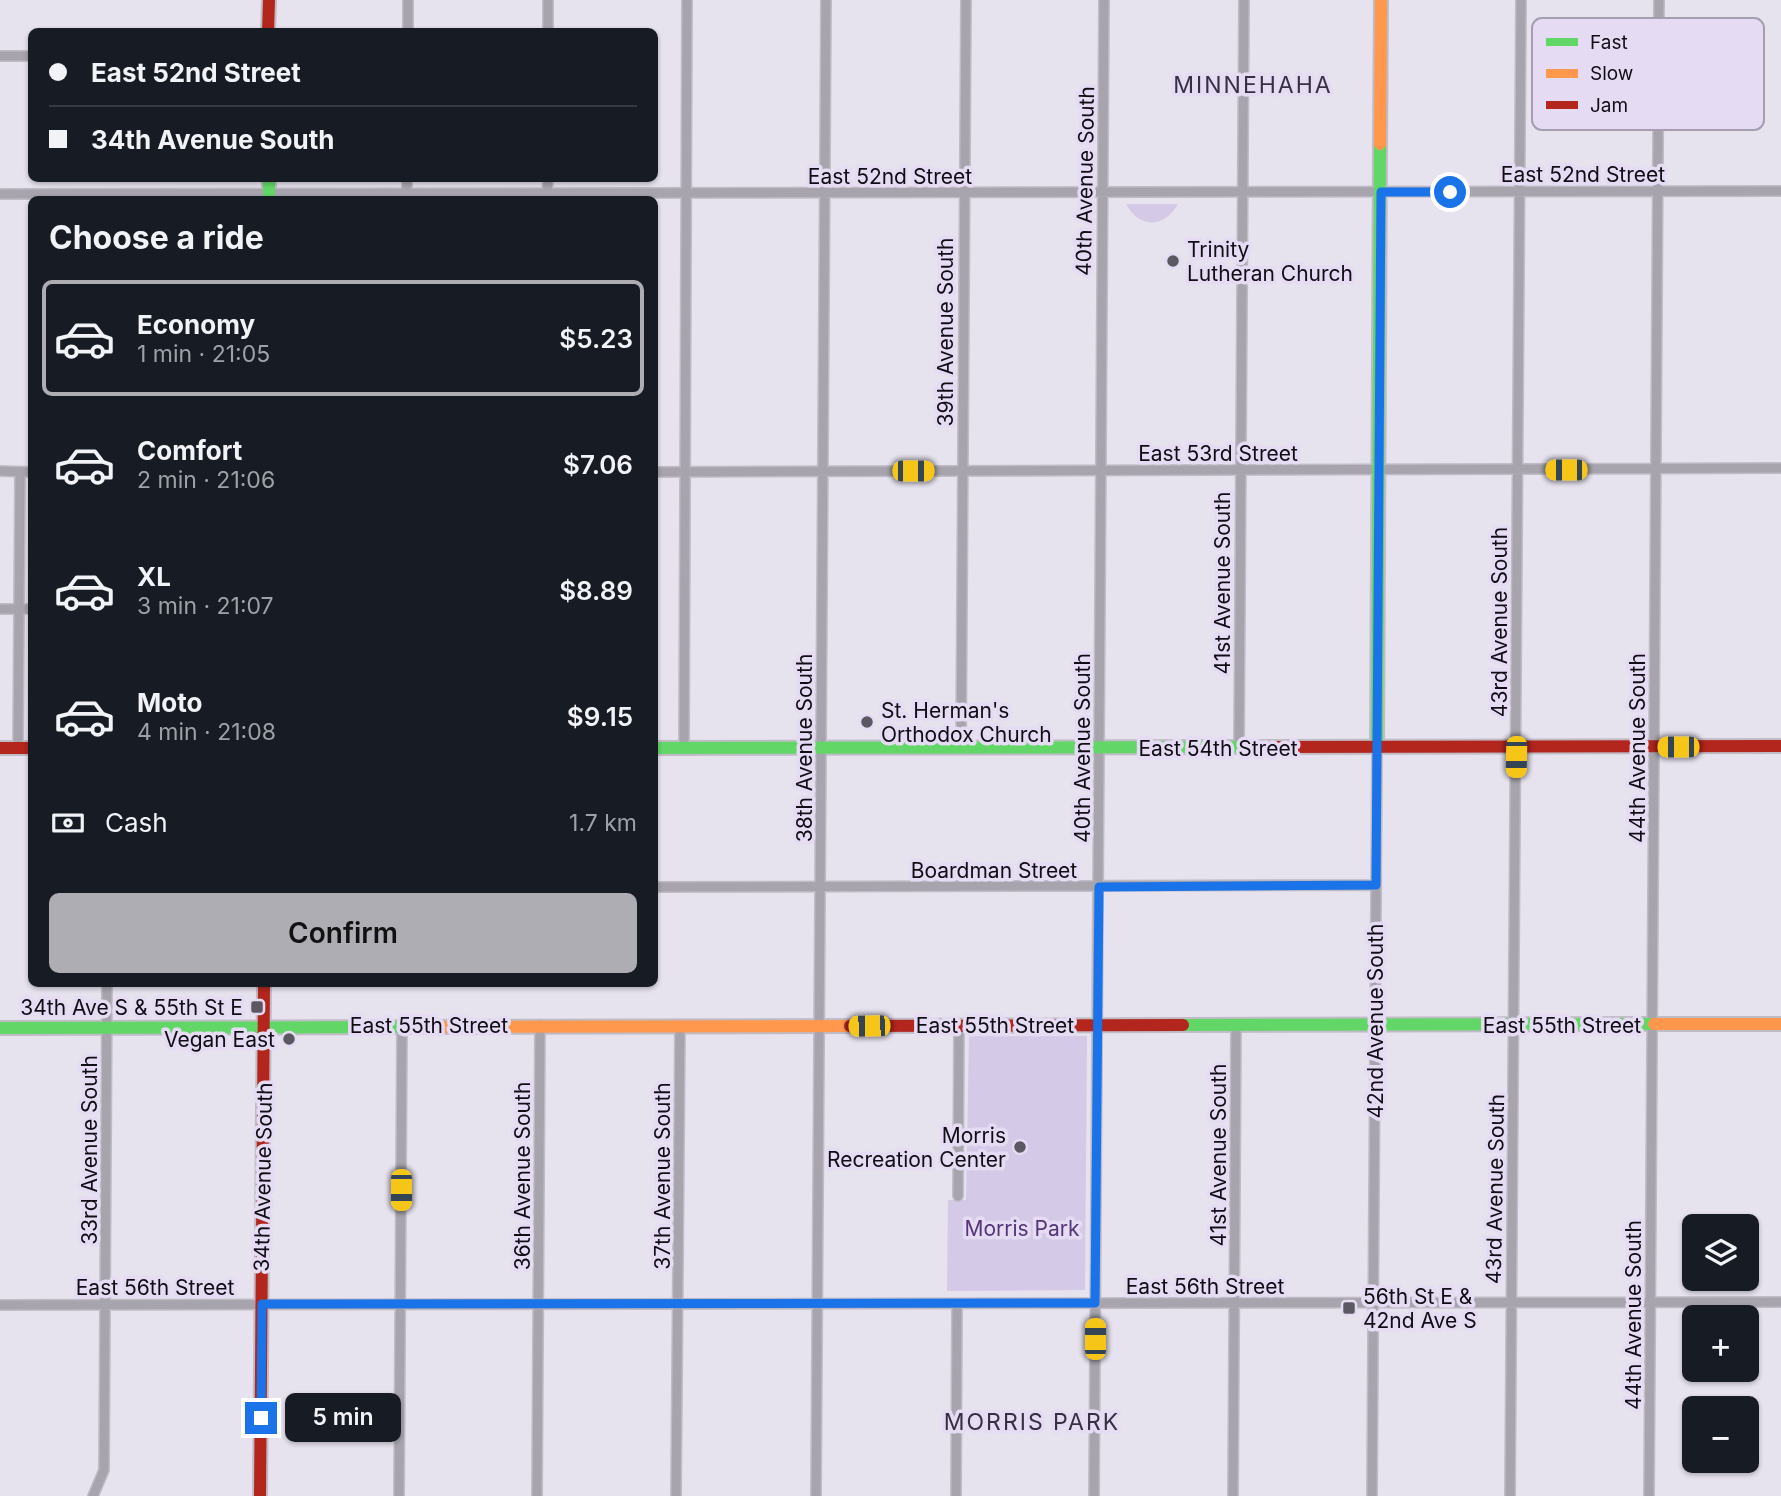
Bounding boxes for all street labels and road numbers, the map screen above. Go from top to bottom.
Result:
street label: 40th Avenue South [1071,86,1099,276]
street label: East 52nd Street [1501,162,1665,187]
street label: East 52nd Street [808,164,972,189]
street label: 39th Avenue South [933,238,958,426]
street label: East 53rd Street [1138,441,1298,466]
street label: 41st Avenue South [1210,491,1235,675]
street label: 43rd Avenue South [1487,527,1512,717]
street label: 40th Avenue South [1070,653,1095,843]
street label: 44th Avenue South [1625,653,1650,843]
street label: 38th Avenue South [792,654,817,842]
street label: East 54th Street [1138,736,1298,761]
street label: Boardman Street [911,858,1077,883]
street label: 42nd Avenue South [1363,924,1388,1119]
street label: East 55th Street [350,1013,508,1038]
street label: East 55th Street [916,1013,1074,1038]
street label: East 55th Street [1483,1013,1641,1038]
street label: 33rd Avenue South [77,1055,102,1245]
street label: 41st Avenue South [1206,1063,1231,1247]
street label: 34th Avenue South [249,1082,277,1272]
street label: 36th Avenue South [510,1082,535,1270]
street label: 37th Avenue South [650,1082,675,1270]
street label: 43rd Avenue South [1481,1094,1509,1284]
street label: 44th Avenue South [1621,1220,1646,1410]
street label: East 56th Street [1126,1274,1284,1299]
street label: East 56th Street [76,1275,234,1300]

